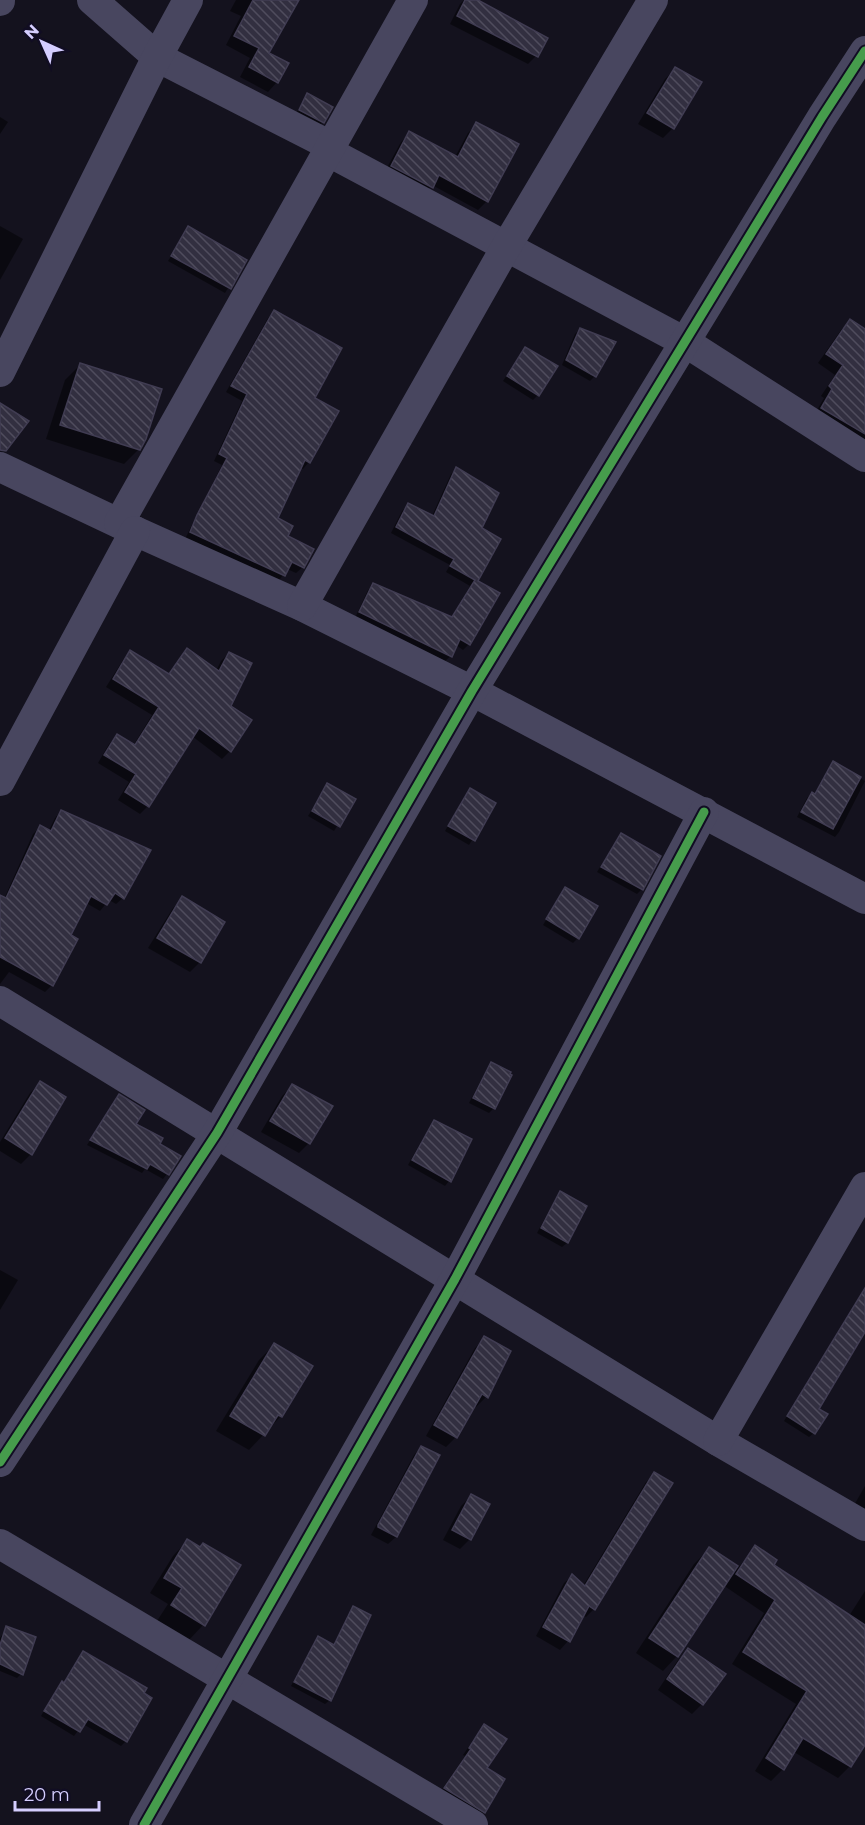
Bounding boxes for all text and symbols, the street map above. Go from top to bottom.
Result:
north arrow [12,12,72,72]
text: N [20,20,43,43]
scale bar [15,1774,99,1812]
text: 20 m [24,1784,70,1806]

